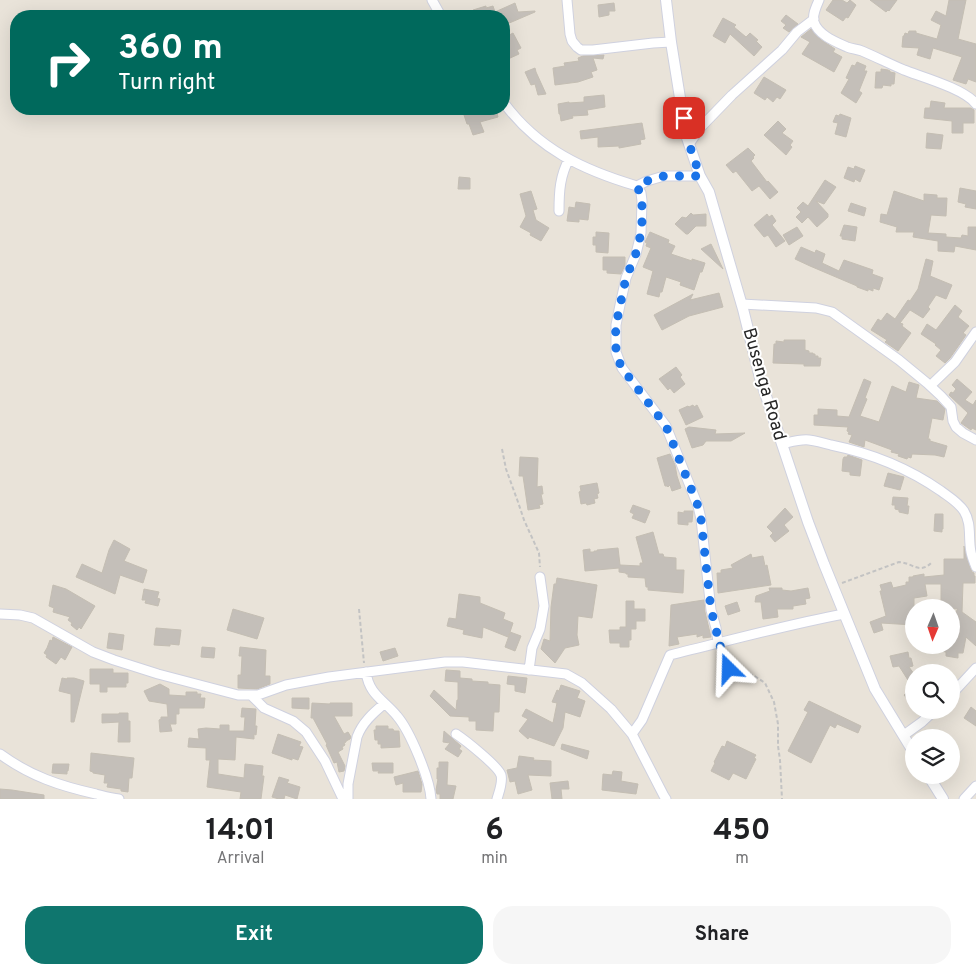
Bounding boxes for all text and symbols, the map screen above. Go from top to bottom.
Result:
text: 360 m [118,27,223,71]
icon: right [35,30,100,95]
text: Turn right [118,70,215,97]
pin [663,97,705,139]
icon: arrive [670,104,698,132]
street label: Busenga Road [737,325,791,443]
north arrow [905,599,960,654]
map controls [905,599,960,784]
position arrow [702,642,754,694]
button: search [905,664,960,719]
button: layers [905,729,960,784]
text: 14:01 [205,813,276,850]
text: 6 [485,813,504,850]
text: 450 [713,813,771,850]
text: Arrival [217,849,264,869]
text: min [481,849,508,869]
text: m [735,849,749,869]
button: Exit [25,906,483,964]
button: Share [493,906,951,964]

